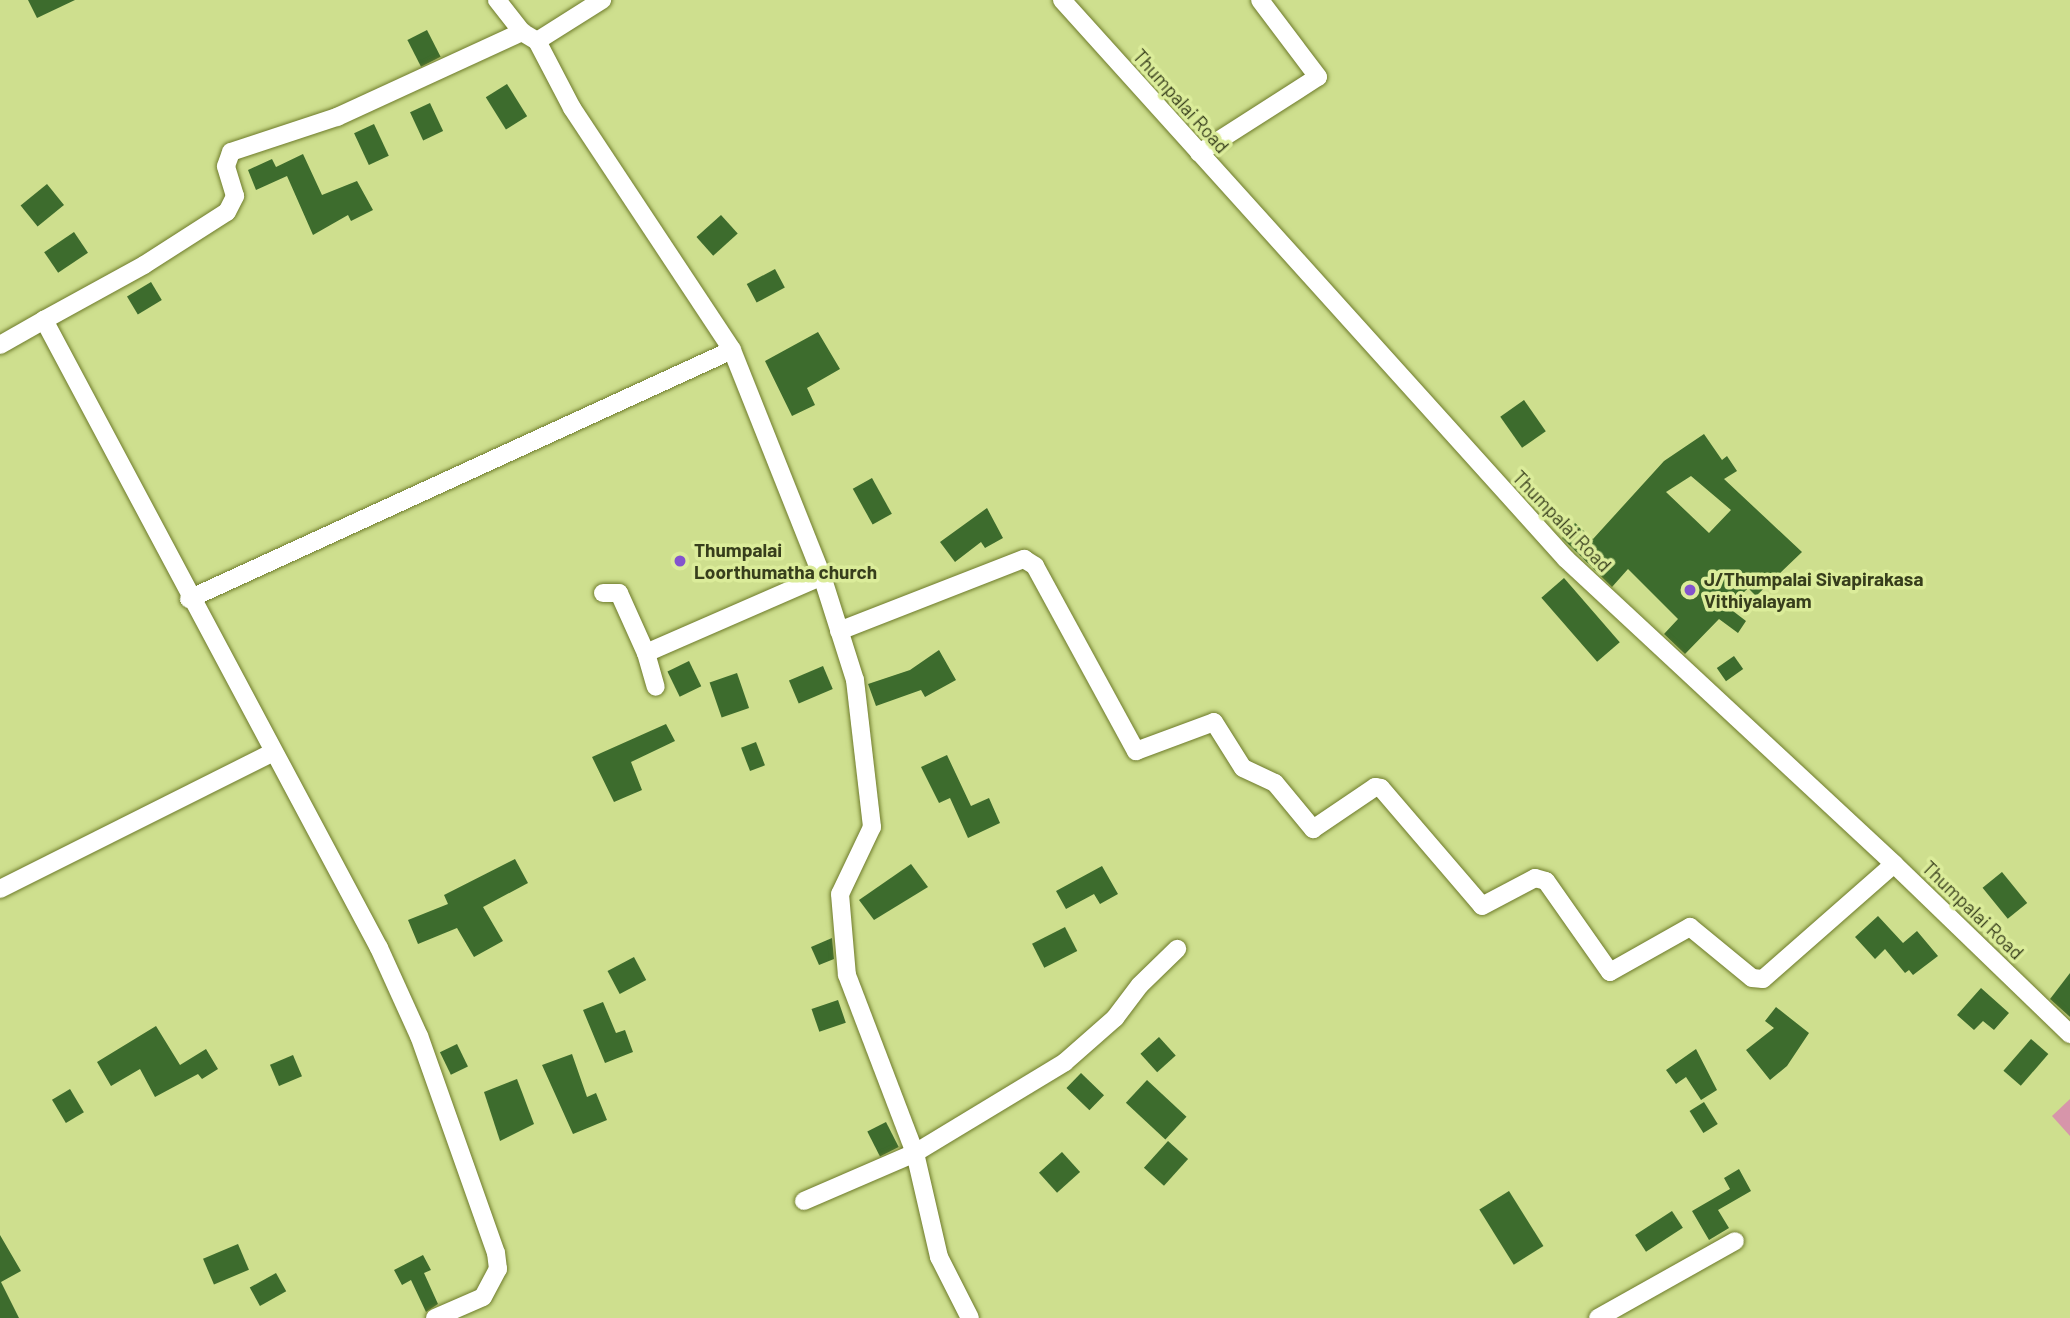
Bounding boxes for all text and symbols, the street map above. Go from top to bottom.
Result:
street label: Thumpalai Road [1128,44,1234,158]
street label: Thumpalai Road [1508,466,1616,576]
place label: Thumpalai Loorthumatha church [694,539,877,583]
marker: Thumpalai Loorthumatha church [672,553,688,569]
place label: J/Thumpalai Sivapirakasa Vithiyalayam [1704,568,1923,612]
marker: J/Thumpalai Sivapirakasa Vithiyalayam [1682,582,1698,598]
street label: Thumpalai Road [1918,856,2028,964]

